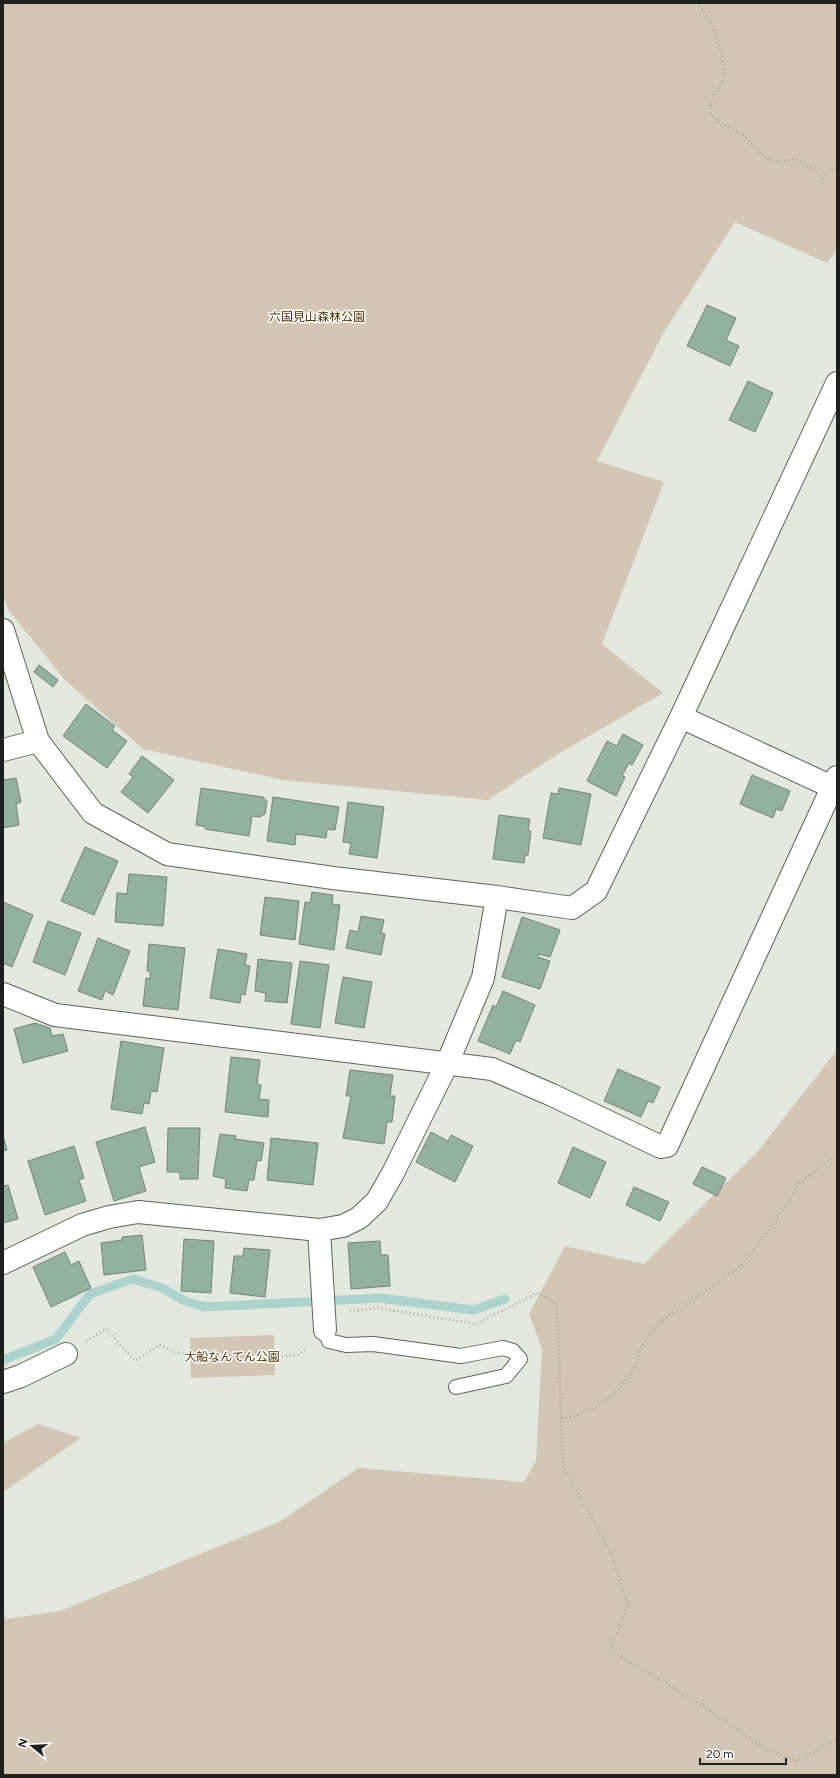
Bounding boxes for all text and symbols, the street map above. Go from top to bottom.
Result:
park label: 六国見山森林公園 [269,310,365,324]
park label: 大船なんてん公園 [184,1350,280,1364]
north arrow [12,1726,52,1766]
text: N [15,1737,30,1749]
scale bar [700,1740,786,1766]
text: 20 m [706,1747,734,1761]

